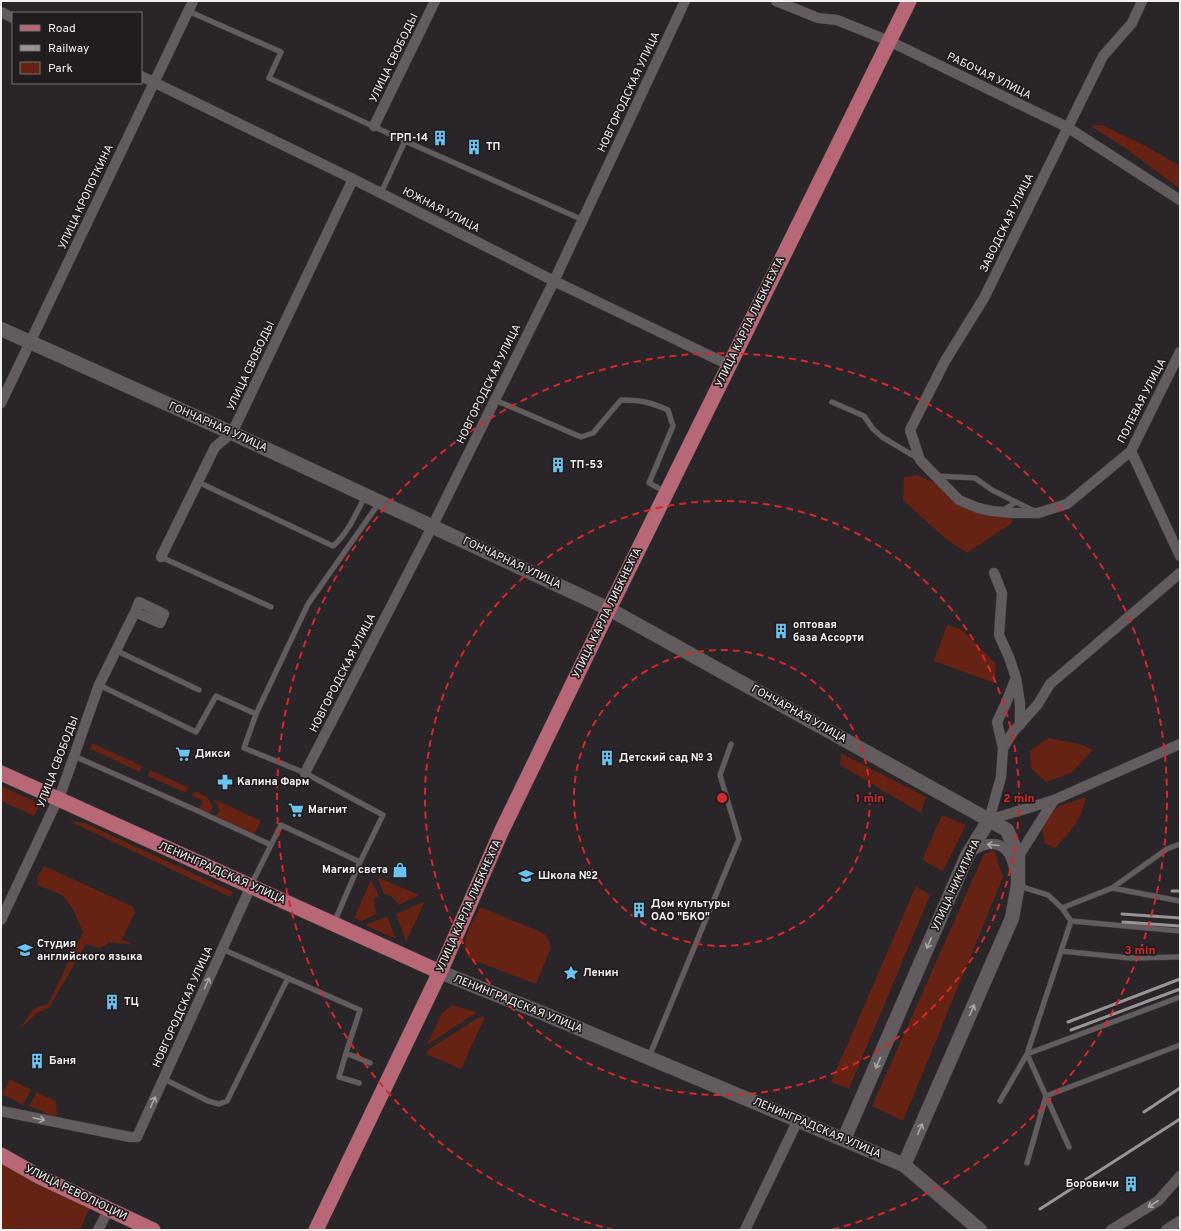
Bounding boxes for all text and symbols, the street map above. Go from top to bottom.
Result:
street label: УЛИЦА СВОБОДЫ [366,11,422,105]
legend [12,12,142,84]
text: Road [48,21,76,37]
street label: НОВГОРОДСКАЯ УЛИЦА [595,29,663,155]
text: Railway [48,41,89,57]
street label: РАБОЧАЯ УЛИЦА [944,49,1034,103]
text: Park [48,61,73,77]
building icon: ГРП-14 [431,129,449,147]
place label: ГРП-14 [390,131,428,145]
building icon: ТП [465,138,483,156]
place label: ТП [486,140,500,154]
street label: УЛИЦА КРОПОТКИНА [56,142,116,252]
street label: ЗАВОДСКАЯ УЛИЦА [977,171,1037,275]
street label: ЮЖНАЯ УЛИЦА [400,184,482,236]
street label: УЛИЦА КАРЛА ЛИБКНЕХТА [712,254,788,390]
street label: УЛИЦА СВОБОДЫ [224,319,278,413]
street label: НОВГОРОДСКАЯ УЛИЦА [454,322,524,446]
street label: ПОЛЕВАЯ УЛИЦА [1115,356,1169,446]
street label: ГОНЧАРНАЯ УЛИЦА [166,399,270,455]
building icon: ТП-53 [549,456,567,474]
place label: ТП-53 [570,458,603,472]
street label: ГОНЧАРНАЯ УЛИЦА [461,534,563,592]
street label: УЛИЦА КАРЛА ЛИБКНЕХТА [569,545,645,681]
street label: НОВГОРОДСКАЯ УЛИЦА [307,611,379,735]
place label: оптовая база Ассорти [793,618,864,645]
building icon: оптовая база Ассорти [772,622,790,640]
street label: ГОНЧАРНАЯ УЛИЦА [749,682,849,746]
street label: УЛИЦА СВОБОДЫ [34,714,82,810]
supermarket icon: Дикси [174,745,192,763]
place label: Дикси [195,747,230,761]
building icon: Детский сад № 3 [598,749,616,767]
place label: Детский сад № 3 [619,751,713,765]
pharmacy icon: Калина Фарм [216,773,234,791]
place label: Калина Фарм [237,775,309,789]
centre of rings [715,791,729,805]
text: 1 min [856,791,884,807]
text: 2 min [1003,791,1035,807]
supermarket icon: Магнит [287,801,305,819]
place label: Магнит [308,803,347,817]
street label: УЛИЦА КАРЛА ЛИБКНЕХТА [433,837,505,975]
street label: УЛИЦА НИКИТИНА [929,837,983,933]
street label: ЛЕНИНГРАДСКАЯ УЛИЦА [156,839,288,907]
one-way arrow [986,841,999,848]
shop icon: Магия света [391,861,409,879]
place label: Магия света [322,863,388,877]
school or university icon: Школа №2 [517,867,535,885]
place label: Школа №2 [538,869,598,883]
place label: Дом культуры ОАО "БКО" [651,897,730,924]
building icon: Дом культуры ОАО "БКО" [630,901,648,919]
place label: Студия английского языка [37,937,142,964]
one-way arrow [925,937,933,949]
school or university icon: Студия английского языка [16,941,34,959]
text: 3 min [1124,943,1156,959]
street label: НОВГОРОДСКАЯ УЛИЦА [150,944,216,1070]
place icon: Ленин [562,964,580,982]
place label: Ленин [583,966,619,980]
street label: ЛЕНИНГРАДСКАЯ УЛИЦА [451,972,585,1036]
one-way arrow [204,978,211,990]
building icon: ТЦ [103,993,121,1011]
place label: ТЦ [124,995,139,1009]
one-way arrow [968,1004,976,1016]
building icon: Баня [28,1052,46,1070]
place label: Баня [49,1054,76,1068]
one-way arrow [873,1056,881,1068]
street label: ЛЕНИНГРАДСКАЯ УЛИЦА [751,1095,883,1161]
one-way arrow [150,1096,157,1108]
one-way arrow [32,1115,45,1123]
one-way arrow [916,1123,924,1135]
street label: УЛИЦА РЕВОЛЮЦИИ [23,1162,129,1224]
building icon: Боровичи [1122,1175,1140,1193]
place label: Боровичи [1066,1177,1119,1191]
one-way arrow [1147,1200,1159,1208]

